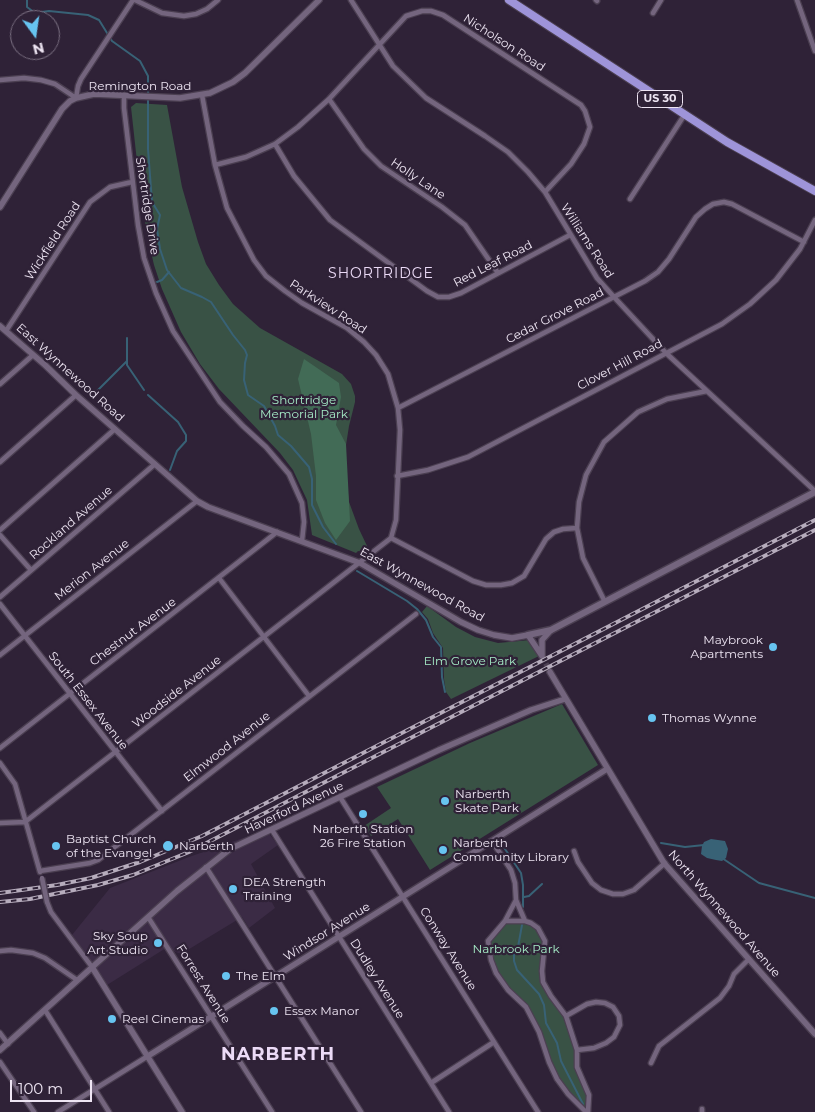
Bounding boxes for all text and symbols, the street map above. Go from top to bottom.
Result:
north arrow [10,10,60,60]
street label: Nicholson Road [460,11,548,75]
text: N [31,38,46,59]
street label: Remington Road [88,79,192,93]
road number: US 30 [638,90,682,108]
street label: Holly Lane [388,155,448,203]
street label: Shortridge Drive [132,156,162,256]
street label: Wickfield Road [22,199,84,283]
street label: Williams Road [557,201,617,281]
street label: Red Leaf Road [451,238,535,290]
district label: SHORTRIDGE [327,266,435,282]
street label: Parkview Road [287,277,369,337]
street label: Cedar Grove Road [504,285,606,347]
street label: East Wynnewood Road [13,321,127,425]
street label: Clover Hill Road [575,336,665,394]
park label: Shortridge Memorial Park [260,393,348,421]
street label: Rockland Avenue [27,483,115,563]
street label: Merion Avenue [52,536,132,604]
street label: East Wynnewood Road [357,545,487,625]
street label: Chestnut Avenue [87,595,179,669]
place label: Maybrook Apartments [691,633,763,661]
marker: Maybrook Apartments [767,641,779,653]
street label: South Essex Avenue [45,649,131,753]
street label: Woodside Avenue [130,653,224,731]
park label: Elm Grove Park [424,654,516,668]
street label: Elmwood Avenue [181,709,273,785]
place label: Thomas Wynne [662,711,757,725]
marker: Thomas Wynne [646,712,658,724]
street label: Haverford Avenue [242,779,346,837]
place label: Narberth Skate Park [455,787,519,815]
marker: Narberth Skate Park [439,795,451,807]
marker: Narberth Station 26 Fire Station [357,808,369,820]
place label: Narberth Station 26 Fire Station [313,822,413,850]
place label: Baptist Church of the Evangel [66,832,156,860]
place label: Narberth Community Library [453,836,569,864]
marker: Narberth [161,839,175,853]
place label: Narberth [179,839,234,853]
marker: Baptist Church of the Evangel [50,840,62,852]
marker: Narberth Community Library [437,844,449,856]
street label: North Wynnewood Avenue [665,848,783,980]
place label: DEA Strength Training [243,875,326,903]
marker: DEA Strength Training [227,883,239,895]
street label: Windsor Avenue [281,900,373,964]
street label: Conway Avenue [416,905,480,993]
place label: Sky Soup Art Studio [87,929,148,957]
street label: Dudley Avenue [347,936,407,1022]
marker: Sky Soup Art Studio [152,937,164,949]
street label: Forrest Avenue [173,942,233,1026]
park label: Narbrook Park [472,942,560,956]
place label: The Elm [236,969,285,983]
marker: The Elm [220,970,232,982]
place label: Essex Manor [284,1004,359,1018]
marker: Essex Manor [268,1005,280,1017]
place label: Reel Cinemas [122,1012,204,1026]
marker: Reel Cinemas [106,1013,118,1025]
district label: NARBERTH [220,1044,336,1066]
scale bar [12,1070,95,1102]
text: 100 m [18,1079,63,1098]

